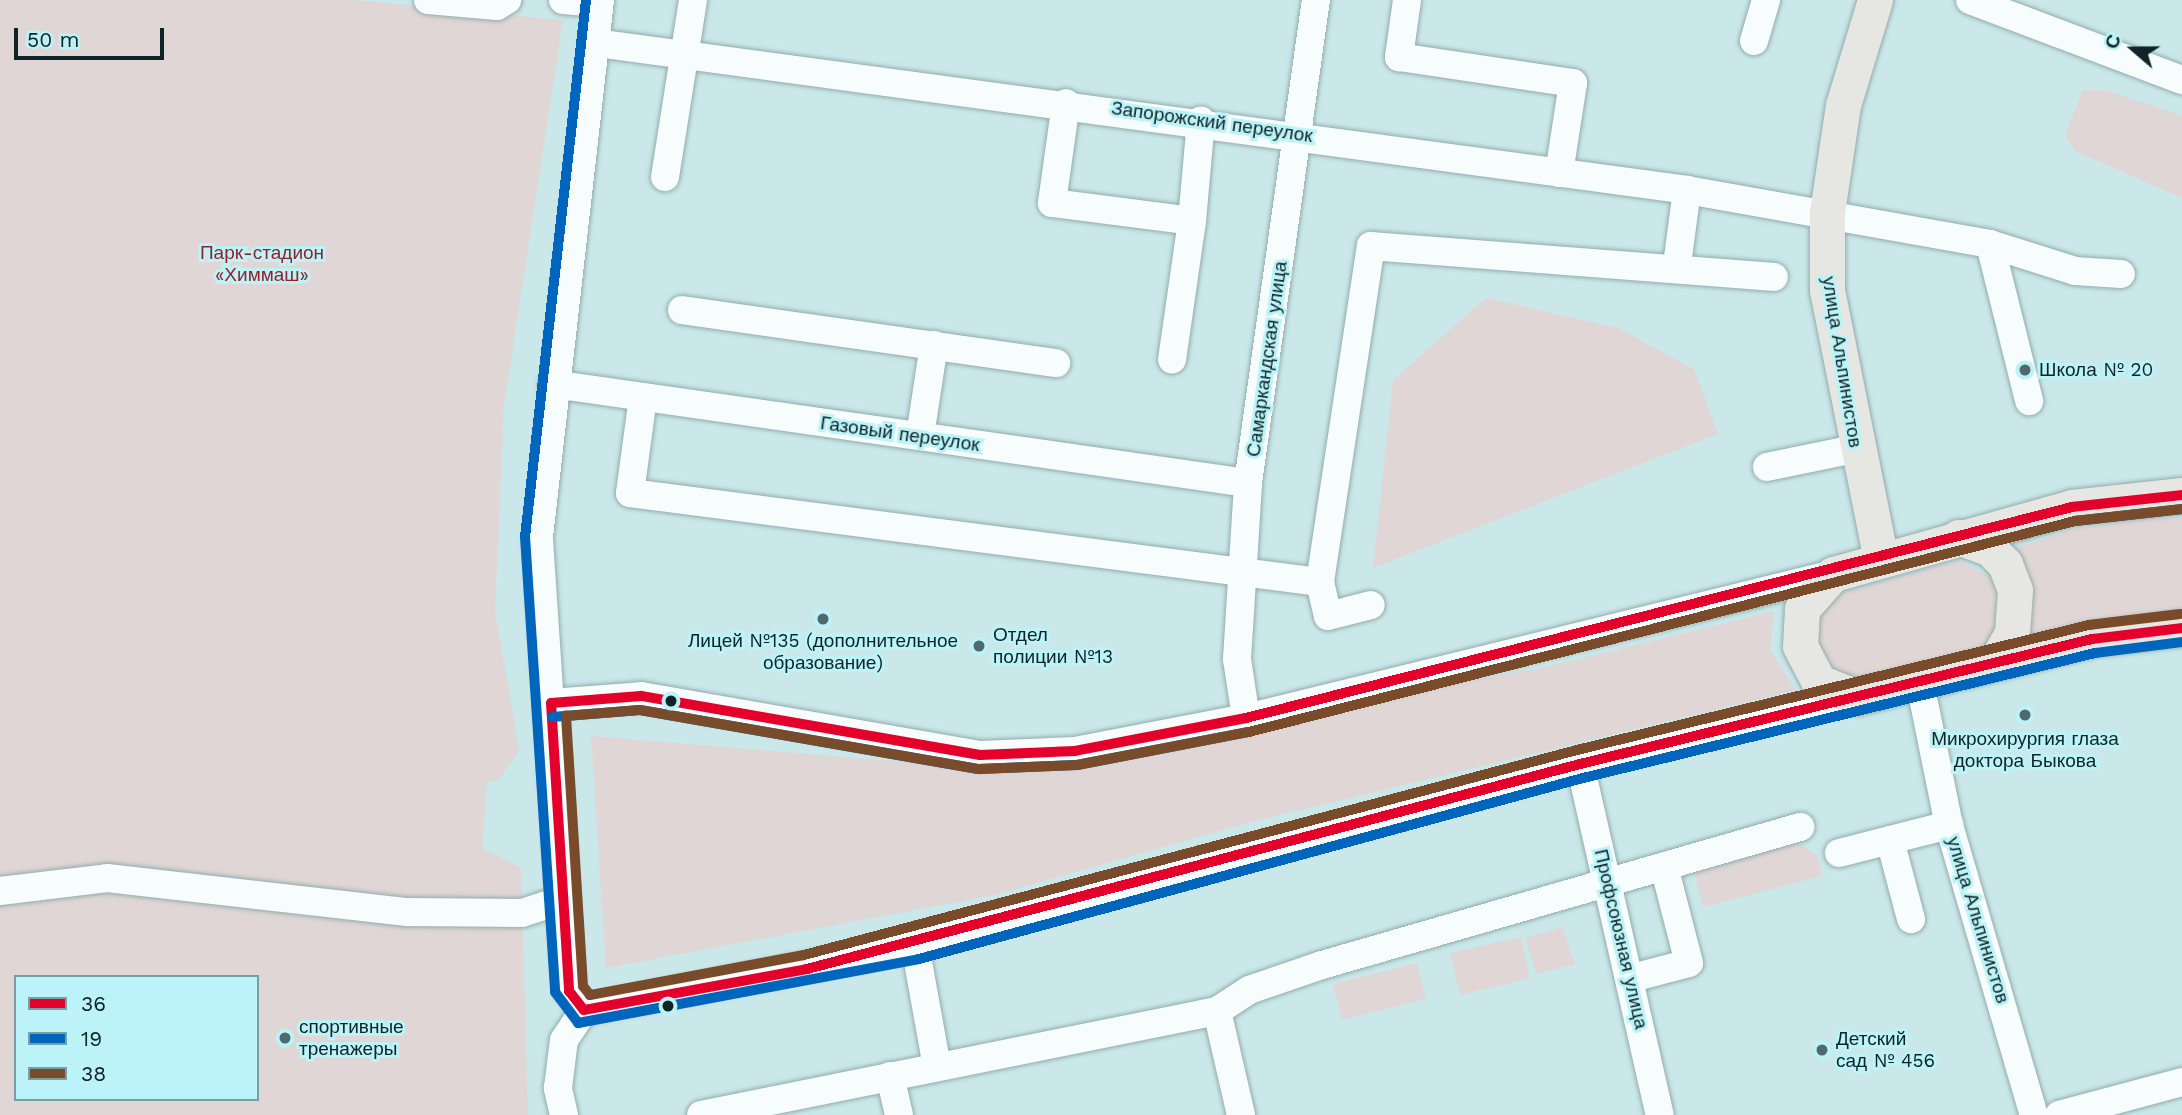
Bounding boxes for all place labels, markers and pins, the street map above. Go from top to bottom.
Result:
place label: Школа № 20 [2039,359,2153,381]
marker: Школа № 20 [2017,362,2033,378]
marker: Лицей №135 (дополнительное образование) [815,611,831,627]
place label: Отдел полиции №13 [993,624,1113,668]
place label: Лицей №135 (дополнительное образование) [688,630,958,674]
marker: Отдел полиции №13 [971,638,987,654]
unlabelled marker [664,694,678,708]
marker: Микрохирургия глаза доктора Быкова [2015,705,2035,725]
place label: Микрохирургия глаза доктора Быкова [1931,728,2119,772]
unlabelled marker [661,999,675,1013]
place label: спортивные тренажеры [299,1016,404,1060]
place label: Детский сад № 456 [1836,1028,1935,1072]
marker: спортивные тренажеры [277,1030,293,1046]
marker: Детский сад № 456 [1814,1042,1830,1058]

